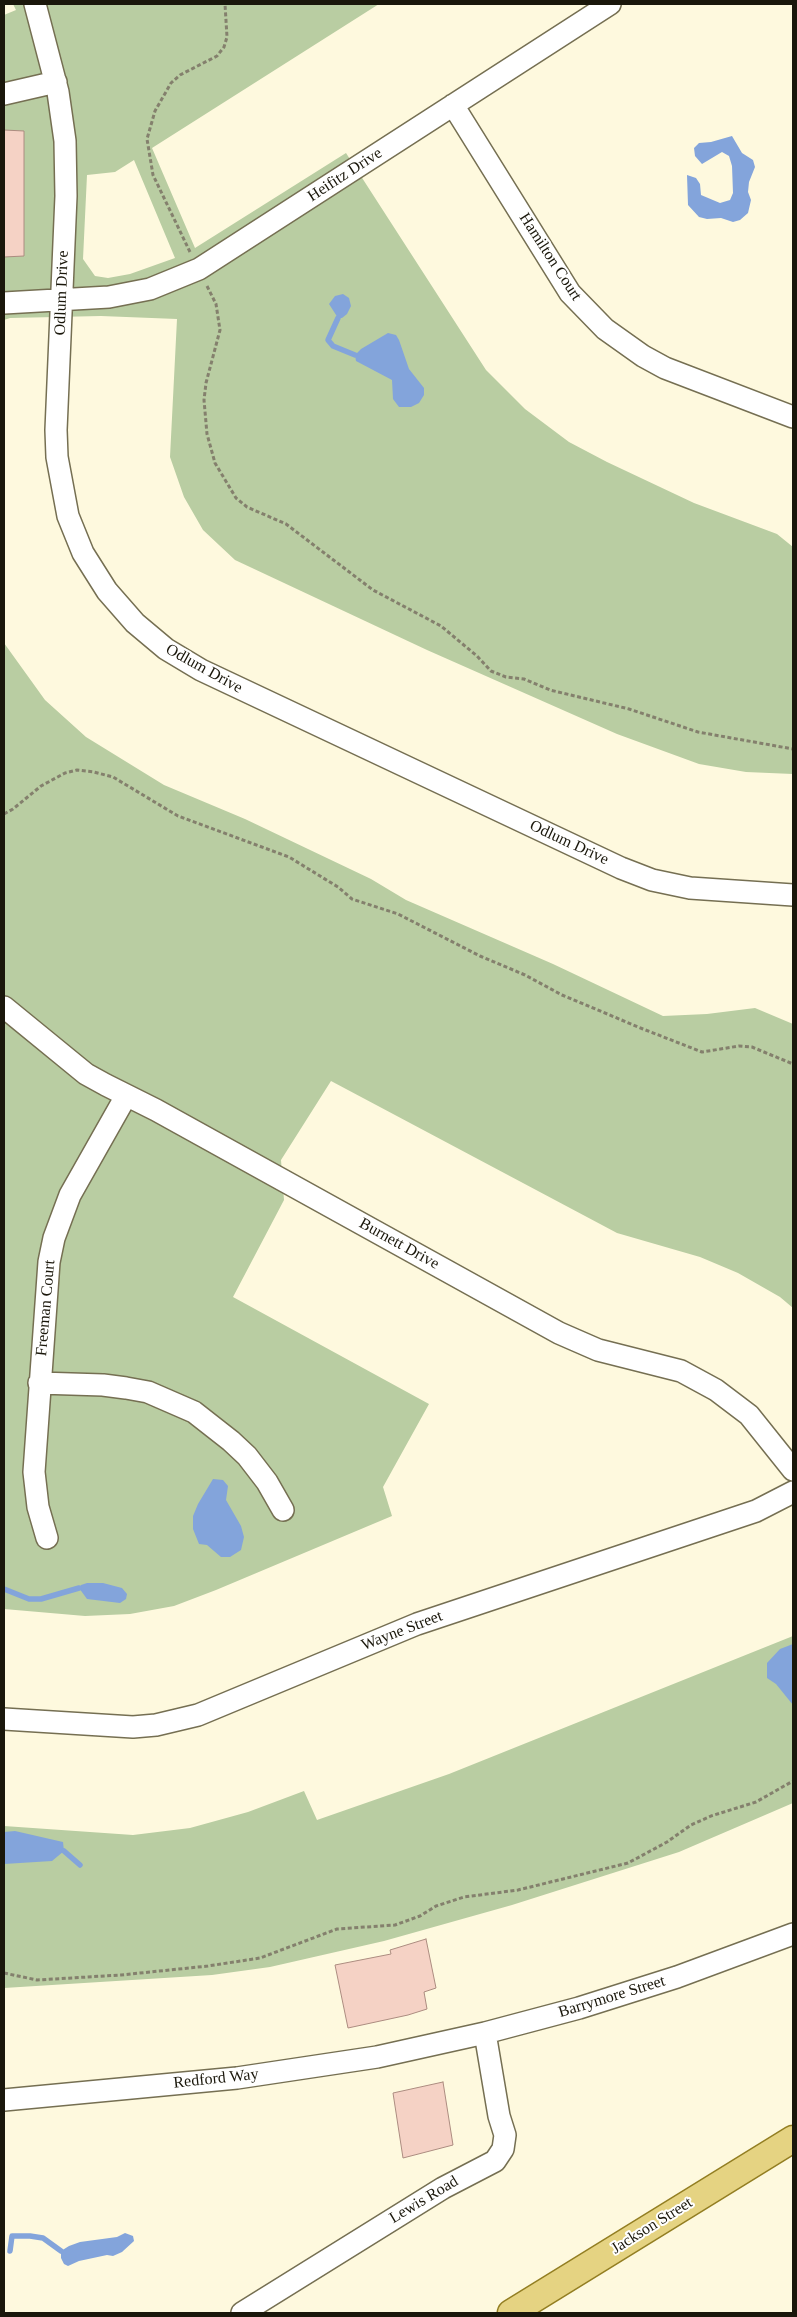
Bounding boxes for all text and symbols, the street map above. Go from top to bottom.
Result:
street label: Heifitz Drive [304,144,386,206]
street label: Hamilton Court [514,209,586,305]
street label: Odlum Drive [51,250,73,336]
street label: Odlum Drive [162,640,246,698]
street label: Odlum Drive [526,816,612,870]
street label: Burnett Drive [356,1214,442,1274]
street label: Freeman Court [32,1259,60,1357]
street label: Wayne Street [359,1607,445,1655]
street label: Barrymore Street [556,1972,668,2022]
street label: Redford Way [173,2065,259,2093]
street label: Lewis Road [386,2172,462,2228]
street label: Jackson Street [608,2193,696,2259]

